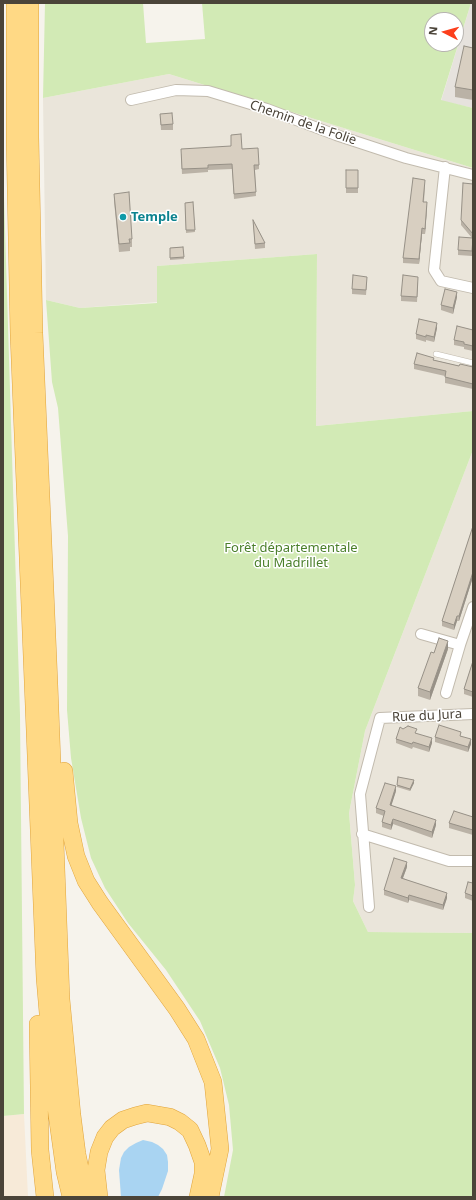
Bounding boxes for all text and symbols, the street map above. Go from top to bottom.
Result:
north arrow [424,12,464,52]
text: N [425,26,440,36]
street label: Chemin de la Folie [248,97,358,149]
place label: Temple [131,209,178,225]
marker: Temple [118,212,128,222]
park label: Forêt départementale du Madrillet [224,540,358,571]
street label: Rue du Jura [392,706,462,726]

